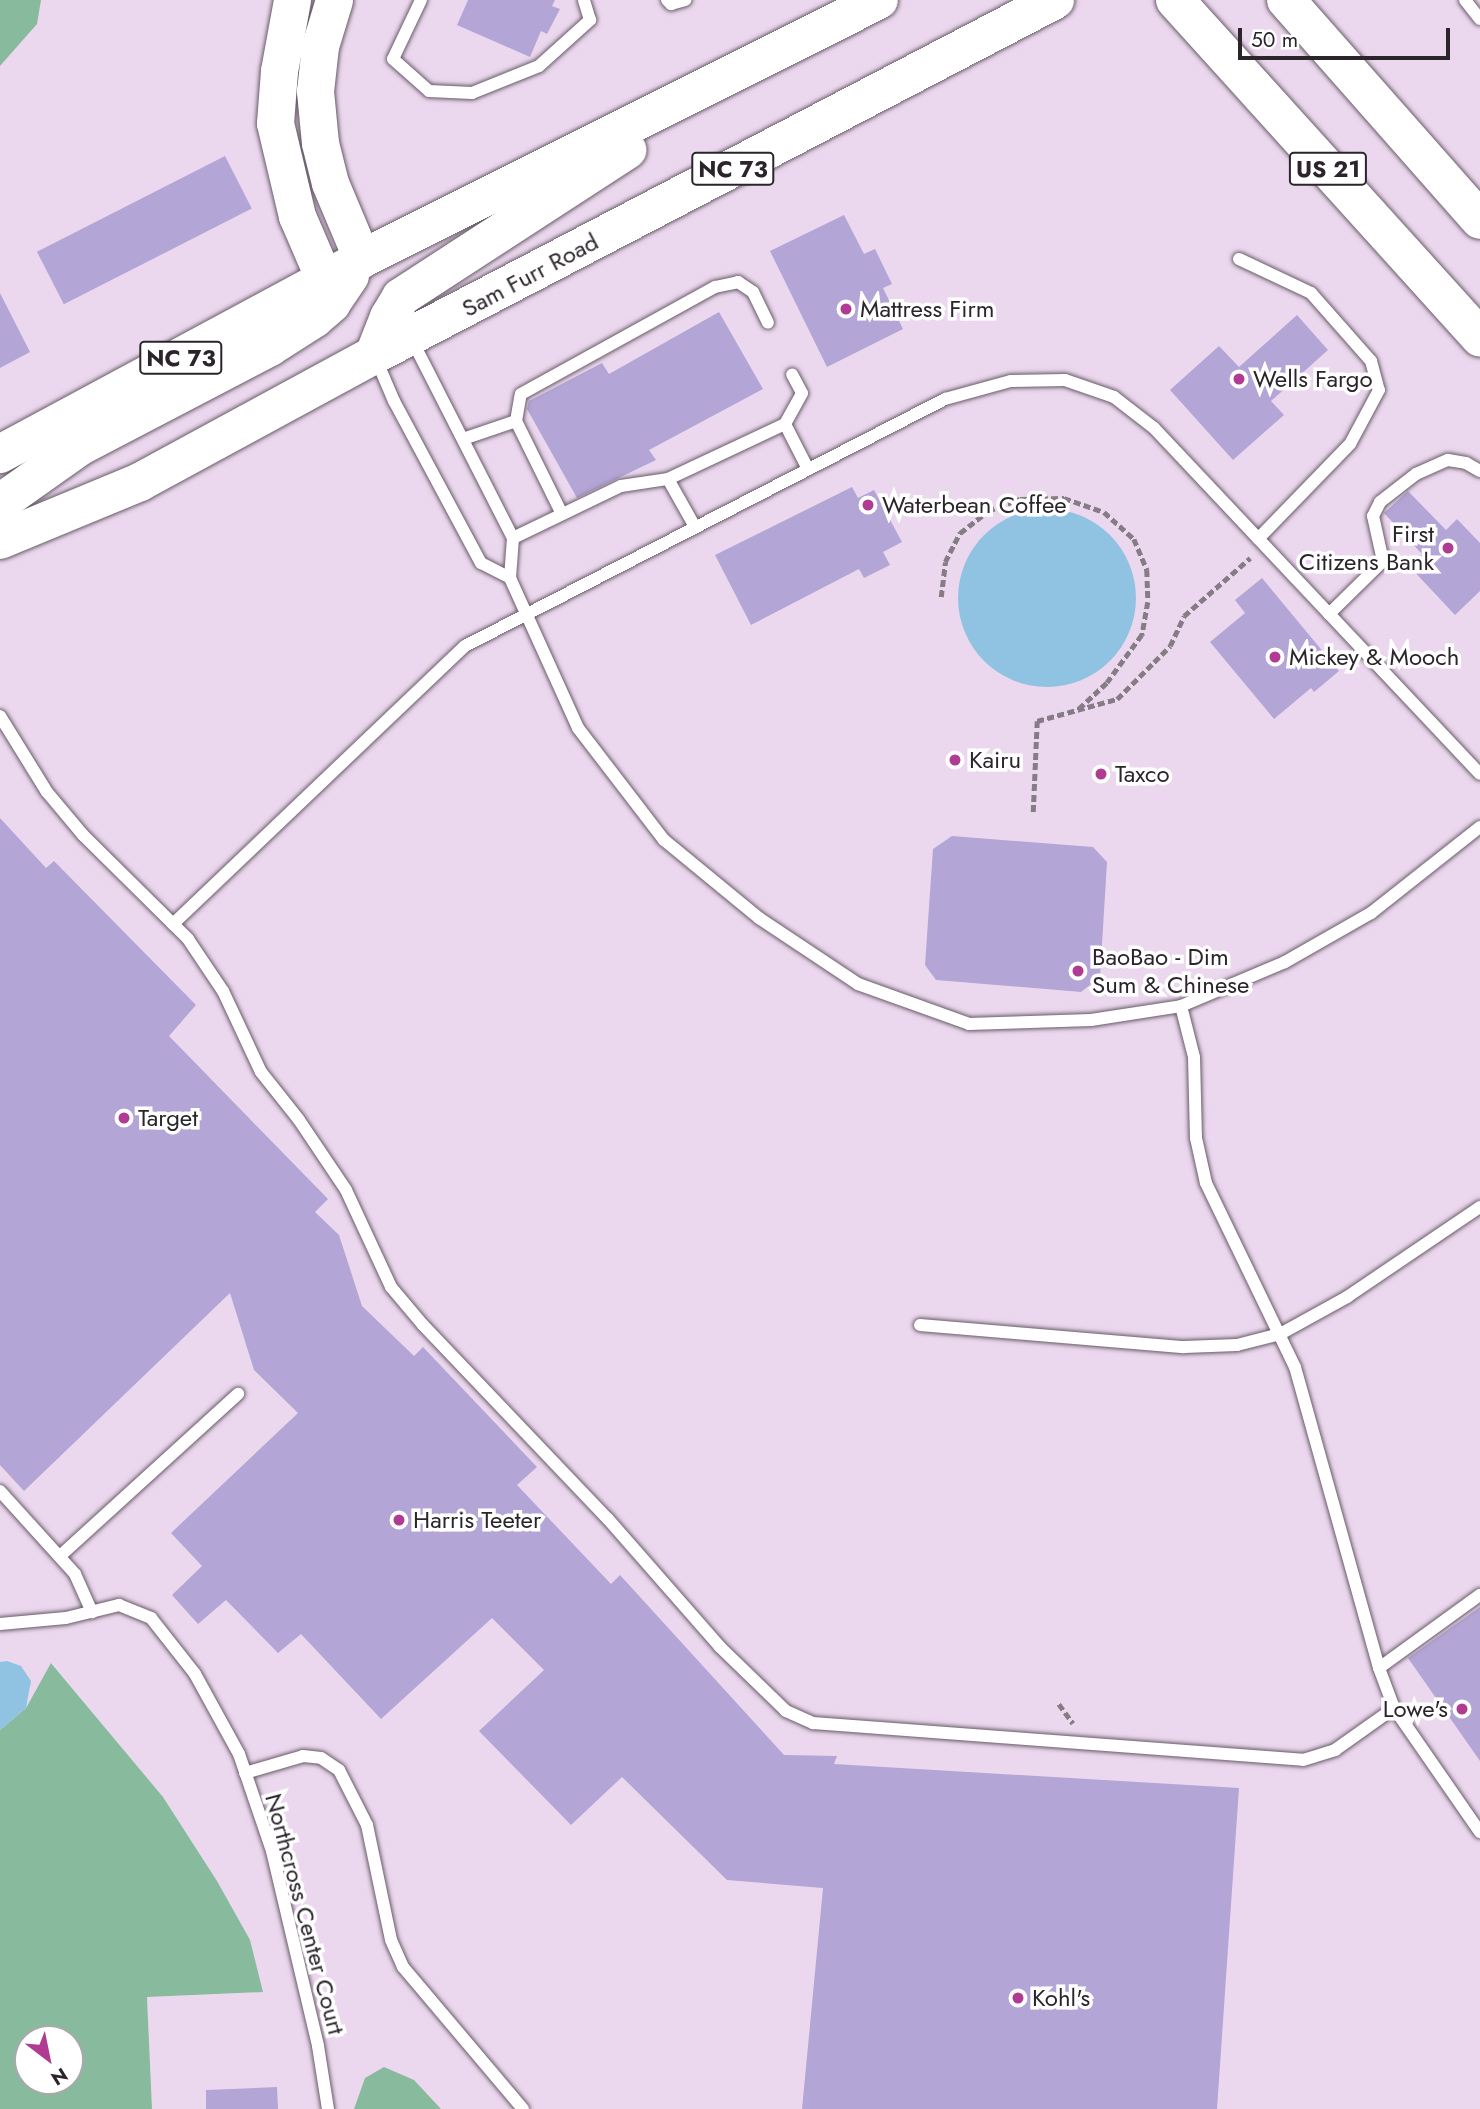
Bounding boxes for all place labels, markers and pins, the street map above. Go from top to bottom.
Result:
place label: Mattress Firm [860,295,994,323]
marker: Mattress Firm [838,301,854,317]
place label: Wells Fargo [1253,365,1373,393]
marker: Wells Fargo [1231,371,1247,387]
place label: Waterbean Coffee [882,491,1067,519]
marker: Waterbean Coffee [860,497,876,513]
place label: First Citizens Bank [1299,520,1434,576]
marker: First Citizens Bank [1440,540,1456,556]
place label: Mickey & Mooch [1289,643,1459,671]
marker: Mickey & Mooch [1267,649,1283,665]
place label: Kairu [969,746,1021,774]
marker: Kairu [947,752,963,768]
place label: Taxco [1115,760,1170,788]
marker: Taxco [1093,766,1109,782]
place label: BaoBao - Dim Sum & Chinese [1092,943,1249,999]
marker: BaoBao - Dim Sum & Chinese [1070,963,1086,979]
place label: Target [138,1104,198,1132]
marker: Target [116,1110,132,1126]
place label: Harris Teeter [413,1506,541,1534]
marker: Harris Teeter [391,1512,407,1528]
place label: Lowe's [1383,1695,1448,1723]
marker: Lowe's [1454,1701,1470,1717]
place label: Kohl's [1032,1984,1090,2012]
marker: Kohl's [1010,1990,1026,2006]

